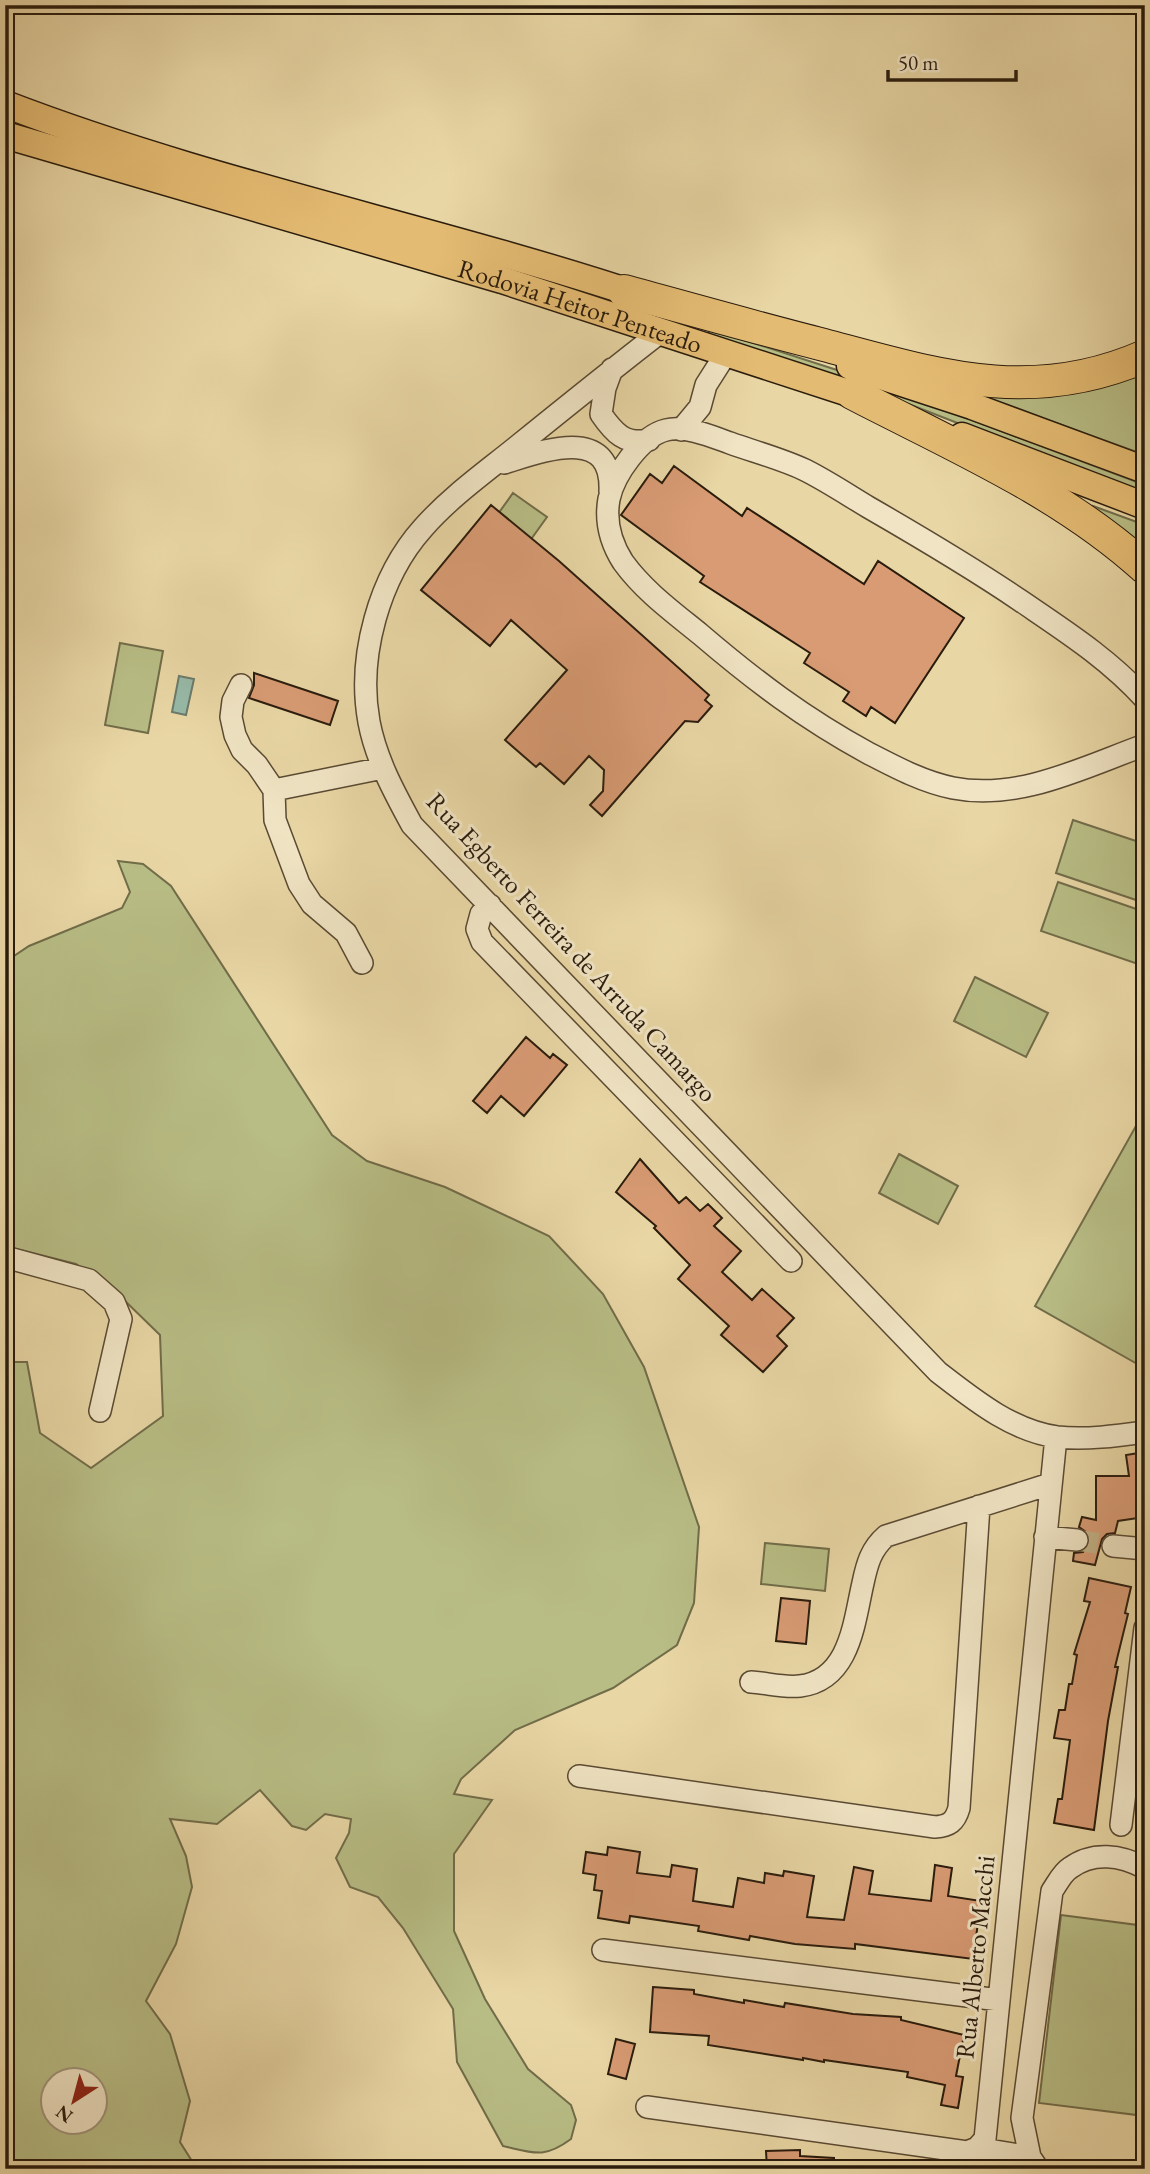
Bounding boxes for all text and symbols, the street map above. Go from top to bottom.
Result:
scale bar [888,38,1015,82]
text: 50 m [898,49,939,76]
street label: Rodovia Heitor Penteado [454,251,707,361]
street label: Rua Egberto Ferreira de Arruda Camargo [419,785,725,1109]
street label: Rua Alberto Macchi [947,1854,1003,2060]
north arrow [38,2066,108,2136]
text: N [50,2099,78,2129]

